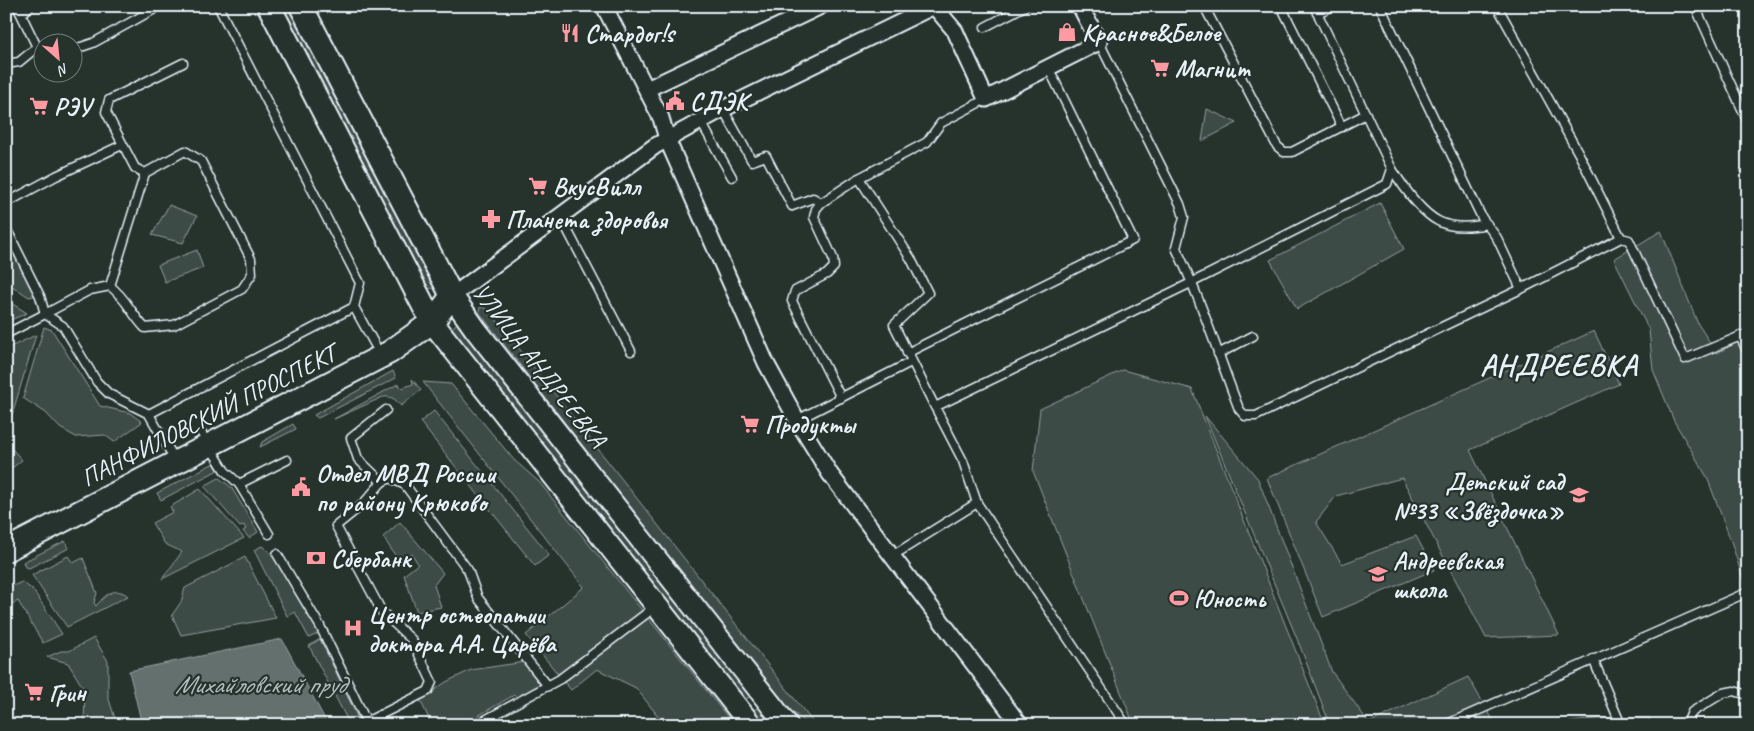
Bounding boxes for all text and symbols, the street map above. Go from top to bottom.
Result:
place label: Красное&Белое [1082,17,1222,49]
place label: Стардог!s [585,18,676,50]
shop icon: Красное&Белое [1056,21,1078,43]
restaurant icon: Стардог!s [559,22,581,44]
north arrow [32,32,82,82]
place label: Магнит [1175,53,1251,85]
supermarket icon: Магнит [1149,57,1171,79]
text: N [54,60,71,80]
place label: СДЭК [690,86,753,118]
public building icon: СДЭК [664,90,686,112]
place label: РЭУ [54,91,95,123]
supermarket icon: РЭУ [28,95,50,117]
place label: ВкусВилл [553,171,643,203]
supermarket icon: ВкусВилл [527,175,549,197]
place label: Планета здоровья [506,204,669,236]
pharmacy icon: Планета здоровья [480,208,502,230]
street label: УЛИЦА АНДРЕЕВКА [465,277,614,455]
street label: ПАНФИЛОВСКИЙ ПРОСПЕКТ [76,335,347,494]
district label: АНДРЕЕВКА [1480,346,1639,384]
place label: Продукты [765,409,857,441]
supermarket icon: Продукты [739,413,761,435]
place label: Отдел МВД России по району Крюково [316,458,497,519]
place label: Детский сад №33 «Звёздочка» [1393,466,1566,527]
public building icon: Отдел МВД России по району Крюково [290,476,312,498]
school or university icon: Детский сад №33 «Звёздочка» [1568,484,1590,506]
place label: Сбербанк [331,543,413,575]
place label: Андреевская школа [1393,545,1505,606]
bank icon: Сбербанк [305,547,327,569]
school or university icon: Андреевская школа [1367,563,1389,585]
place label: Юность [1194,583,1267,615]
sports icon: Юность [1168,587,1190,609]
place label: Центр остеопатии доктора А.А. Царёва [368,599,557,660]
hospital icon: Центр остеопатии доктора А.А. Царёва [342,617,364,639]
water label: Михайловский пруд [175,668,351,701]
place label: Грин [49,677,88,709]
supermarket icon: Грин [23,681,45,703]

